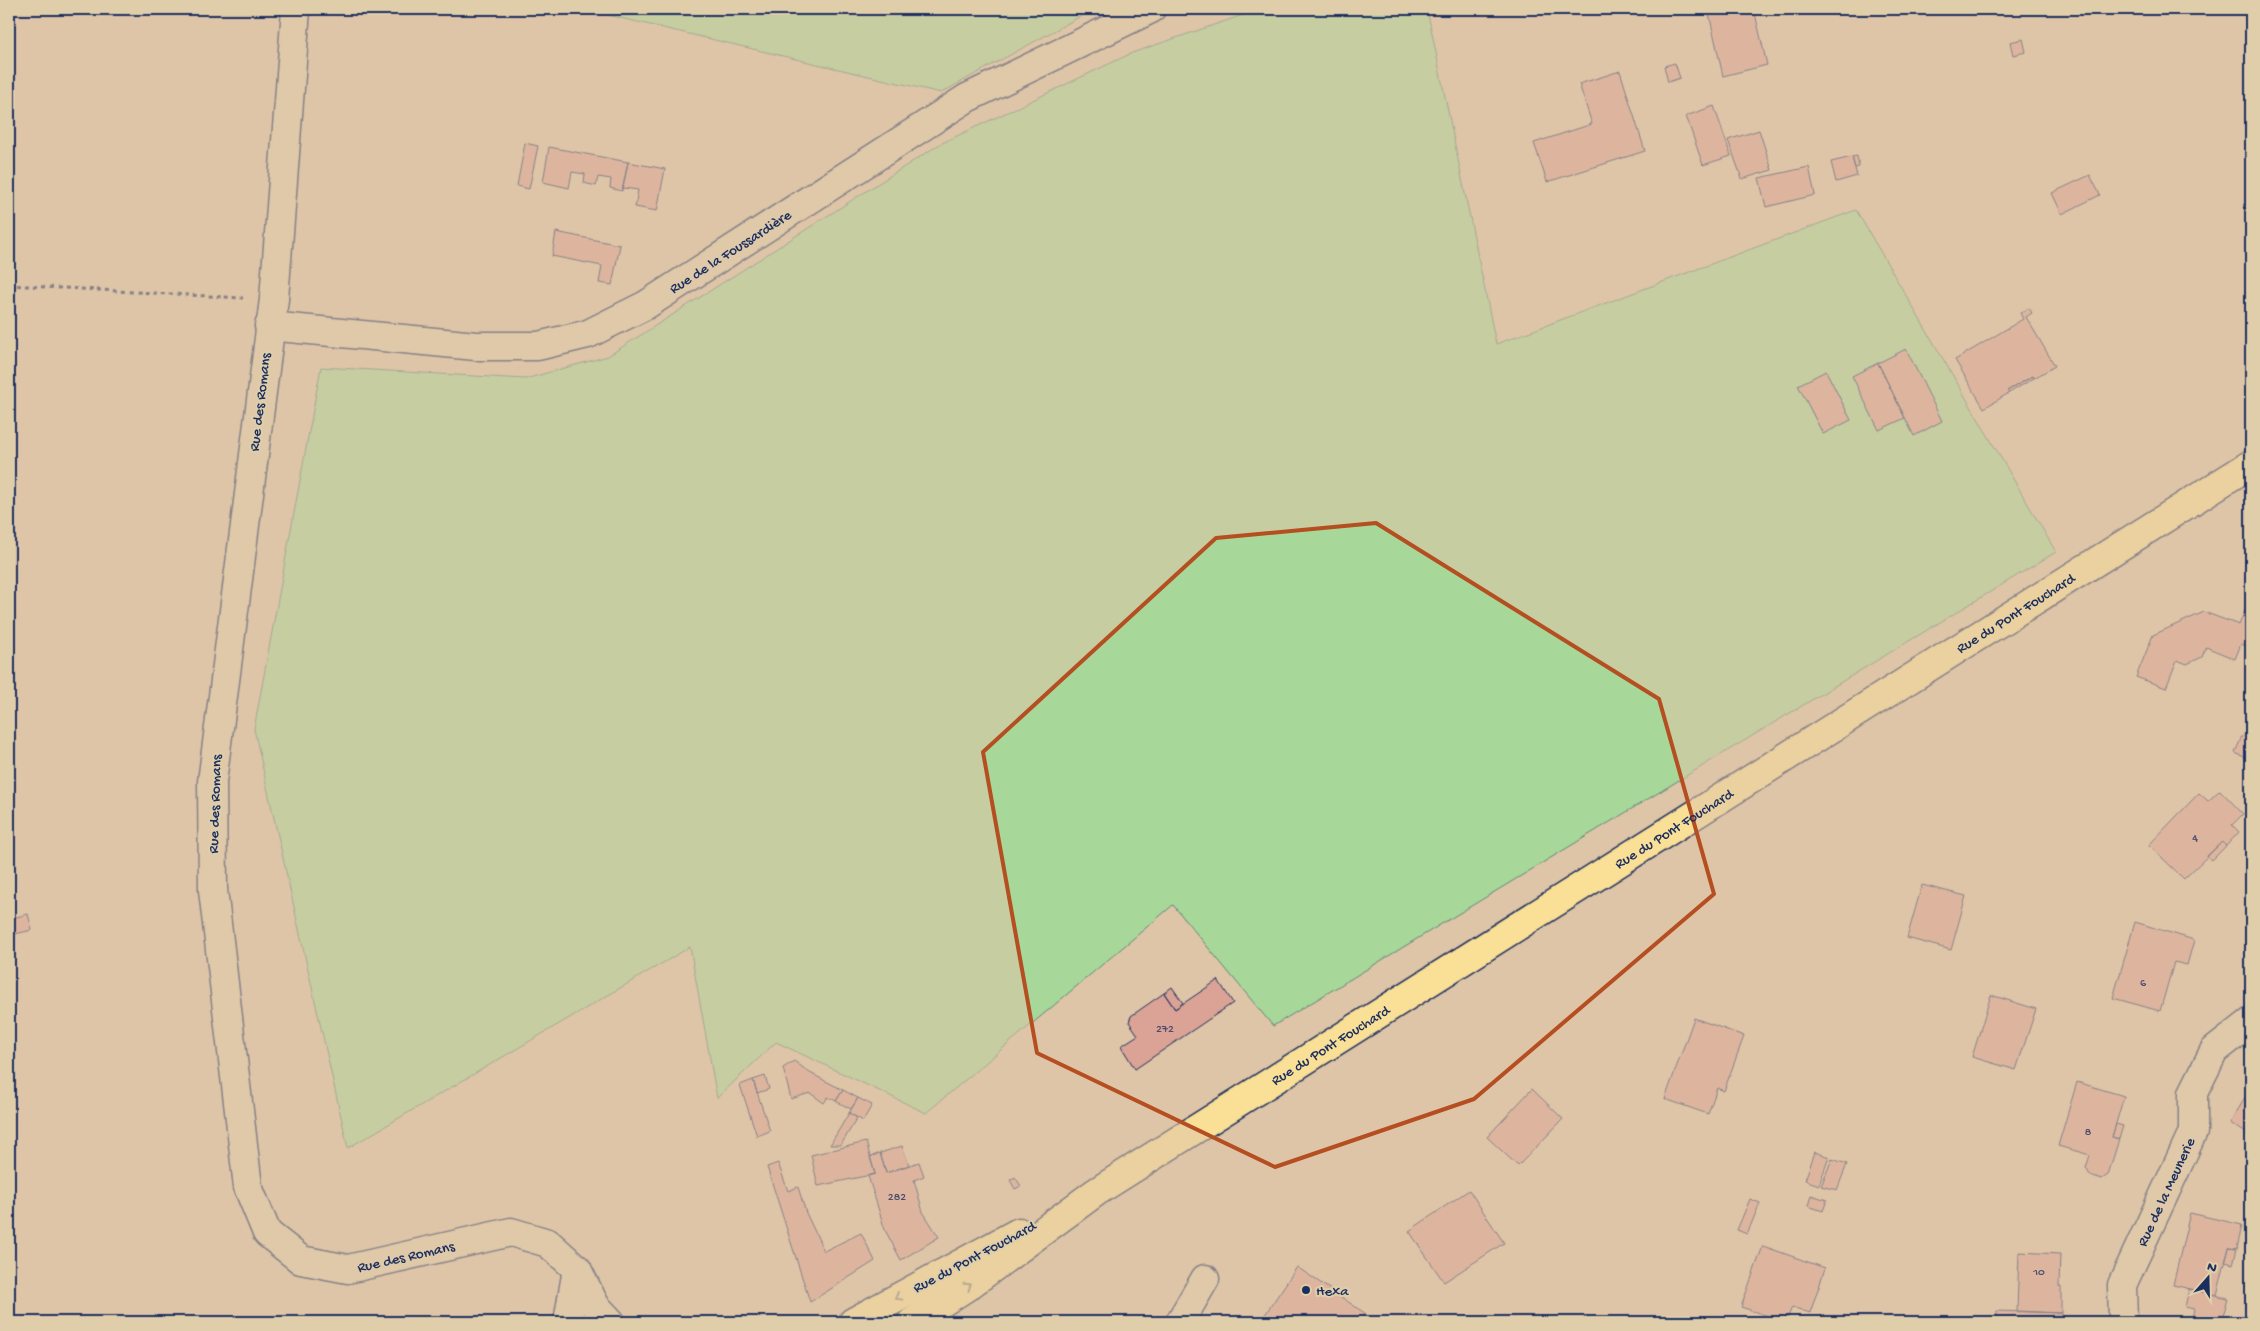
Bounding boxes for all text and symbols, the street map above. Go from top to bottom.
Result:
street label: Rue de la Foussardière [667,207,796,299]
street label: Rue des Romans [246,352,276,453]
street label: Rue du Pont Fouchard [1954,570,2080,658]
street label: Rue des Romans [205,754,227,854]
street label: Rue du Pont Fouchard [1612,785,1738,874]
house number: 4 [2192,832,2198,846]
house number: 6 [2140,977,2147,991]
street label: Rue du Pont Fouchard [1268,1001,1395,1090]
house number: 272 [1156,1023,1174,1037]
house number: 8 [2085,1126,2092,1140]
street label: Rue de la Meunerie [2134,1135,2200,1250]
house number: 282 [888,1191,906,1205]
street label: Rue du Pont Fouchard [910,1217,1041,1298]
street label: Rue des Romans [356,1238,457,1278]
north arrow [2182,1254,2232,1304]
text: N [2204,1259,2219,1278]
house number: 10 [2032,1266,2045,1280]
one-way arrow [962,1283,972,1292]
place label: Hexa [1316,1283,1349,1301]
marker: Hexa [1300,1284,1312,1296]
one-way arrow [895,1291,904,1301]

